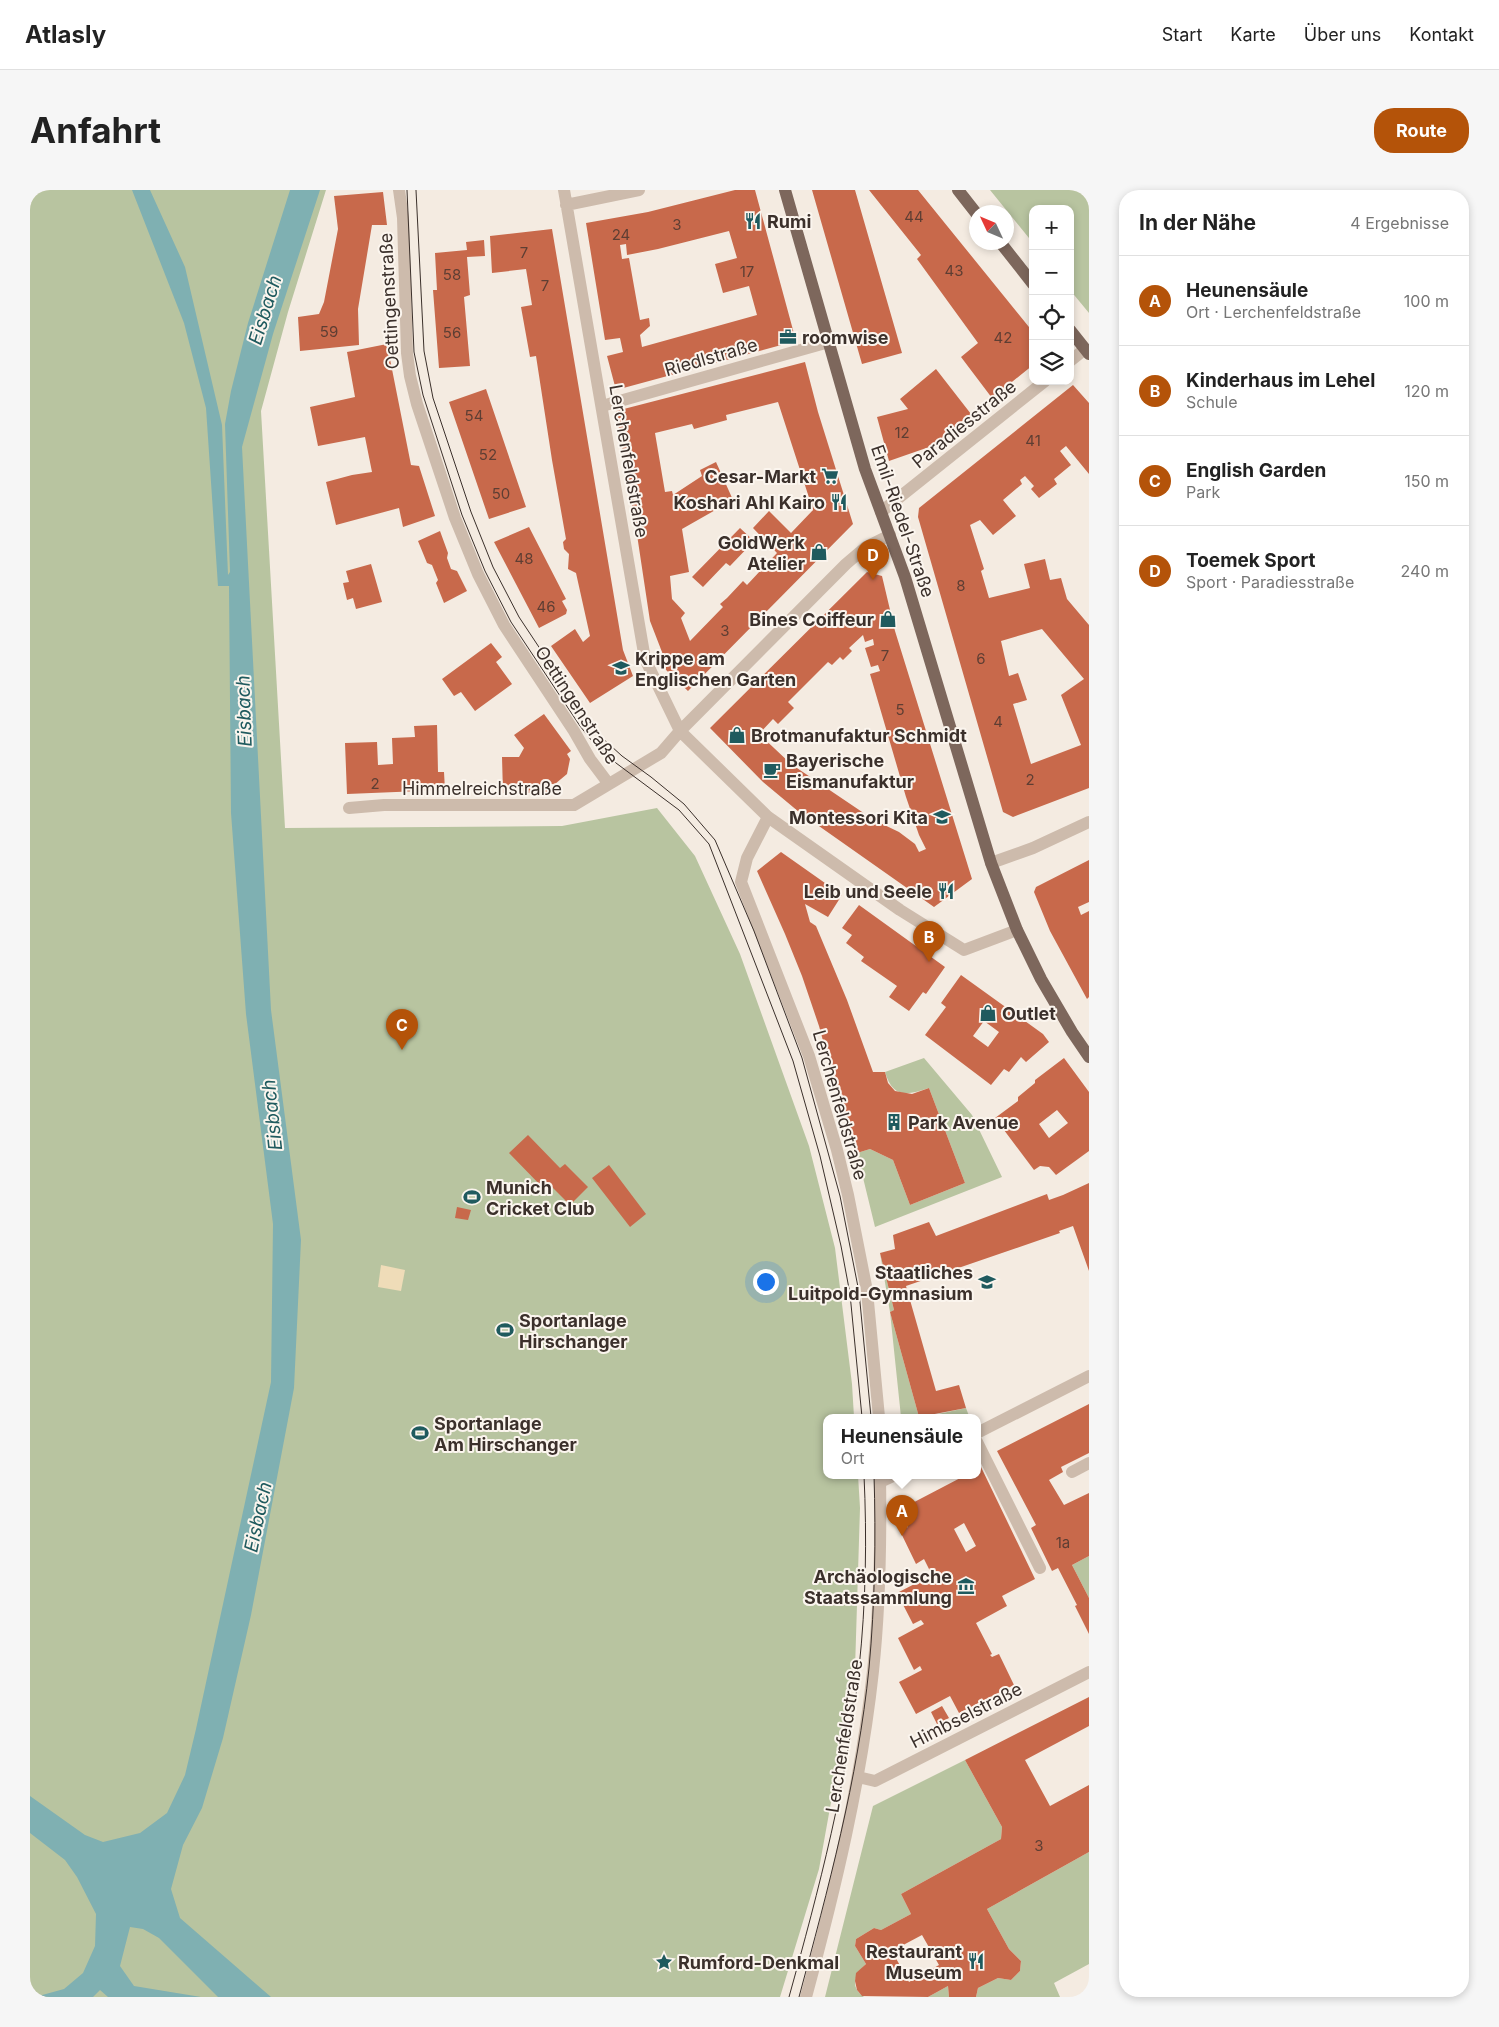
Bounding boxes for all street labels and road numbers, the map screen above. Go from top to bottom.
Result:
street label: Oettingenstraße [375,232,403,370]
street label: Riedlstraße [662,334,760,380]
street label: Paradiesstraße [908,376,1020,472]
street label: Lerchenfeldstraße [605,383,653,539]
street label: Emil-Riedel-Straße [867,442,939,600]
street label: Oettingenstraße [531,642,623,768]
street label: Himmelreichstraße [402,778,562,799]
street label: Lerchenfeldstraße [809,1028,871,1182]
street label: Lerchenfeldstraße [821,1658,867,1814]
street label: Himbselstraße [907,1678,1025,1752]

